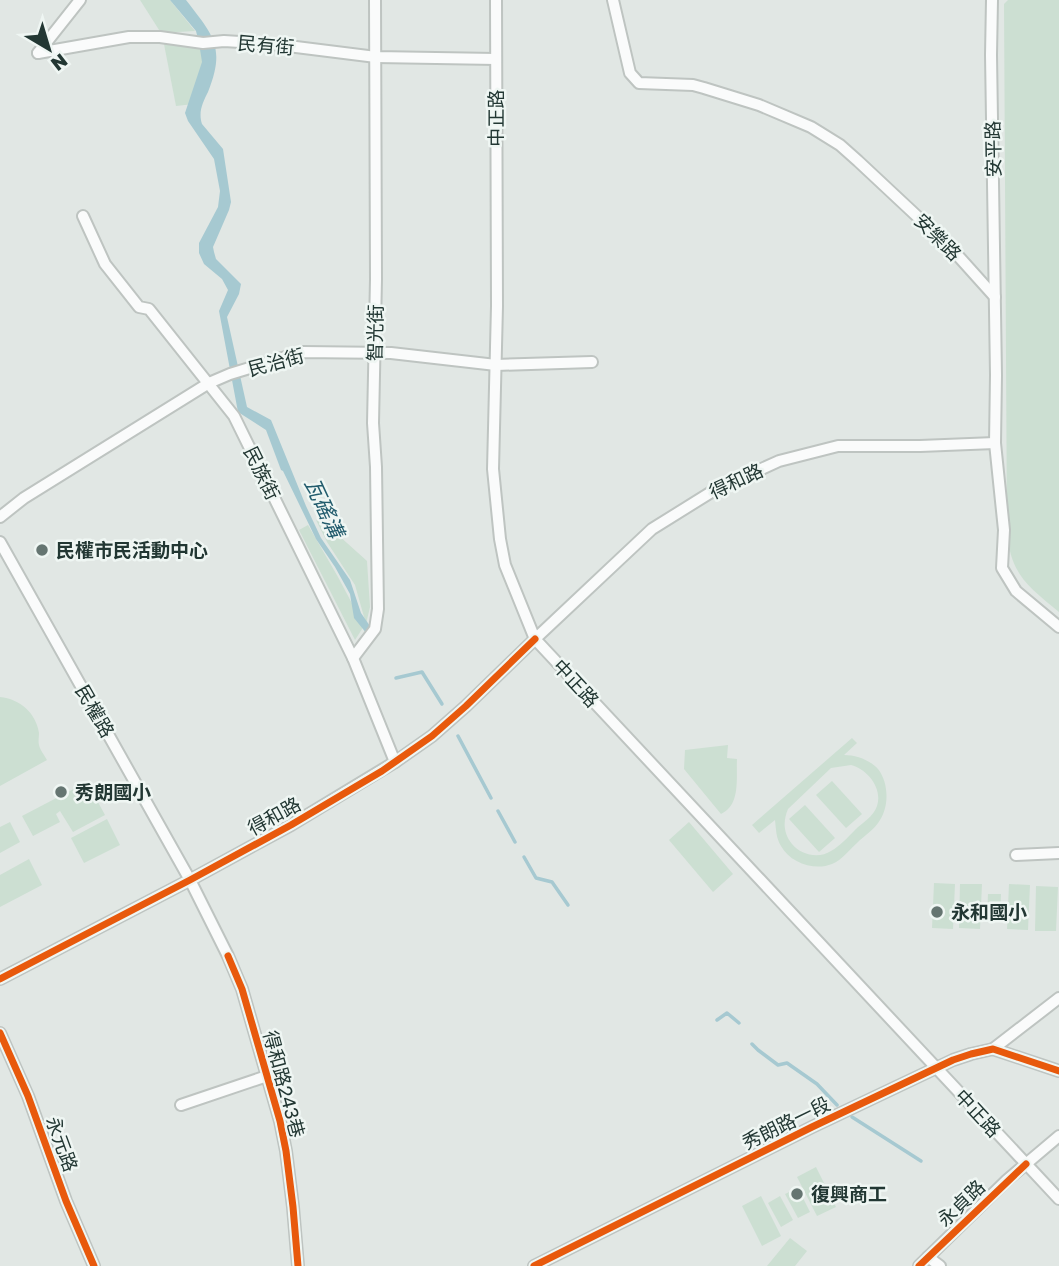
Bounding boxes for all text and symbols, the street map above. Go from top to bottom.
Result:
north arrow [14,14,84,84]
street label: 民有街 [237,31,295,58]
text: N [47,49,73,76]
street label: 中正路 [484,89,507,147]
street label: 安平路 [981,120,1004,178]
street label: 安樂路 [910,208,967,265]
street label: 智光街 [363,304,386,362]
street label: 民治街 [245,343,306,380]
street label: 民族街 [240,442,285,503]
street label: 得和路 [705,458,766,503]
water label: 瓦磘溝 [300,474,351,544]
place label: 民權市民活動中心 [56,538,208,561]
marker: 民權市民活動中心 [34,542,50,558]
street label: 中正路 [549,654,604,711]
street label: 民權路 [71,680,120,741]
place label: 秀朗國小 [75,780,151,803]
marker: 秀朗國小 [53,784,69,800]
street label: 得和路 [243,792,304,839]
place label: 永和國小 [951,900,1027,923]
marker: 永和國小 [929,904,945,920]
street label: 得和路243巷 [259,1028,310,1140]
street label: 中正路 [951,1084,1006,1141]
street label: 秀朗路一段 [738,1091,834,1154]
street label: 永元路 [42,1113,83,1175]
street label: 永貞路 [932,1175,989,1231]
place label: 復興商工 [811,1182,887,1205]
marker: 復興商工 [789,1186,805,1202]

